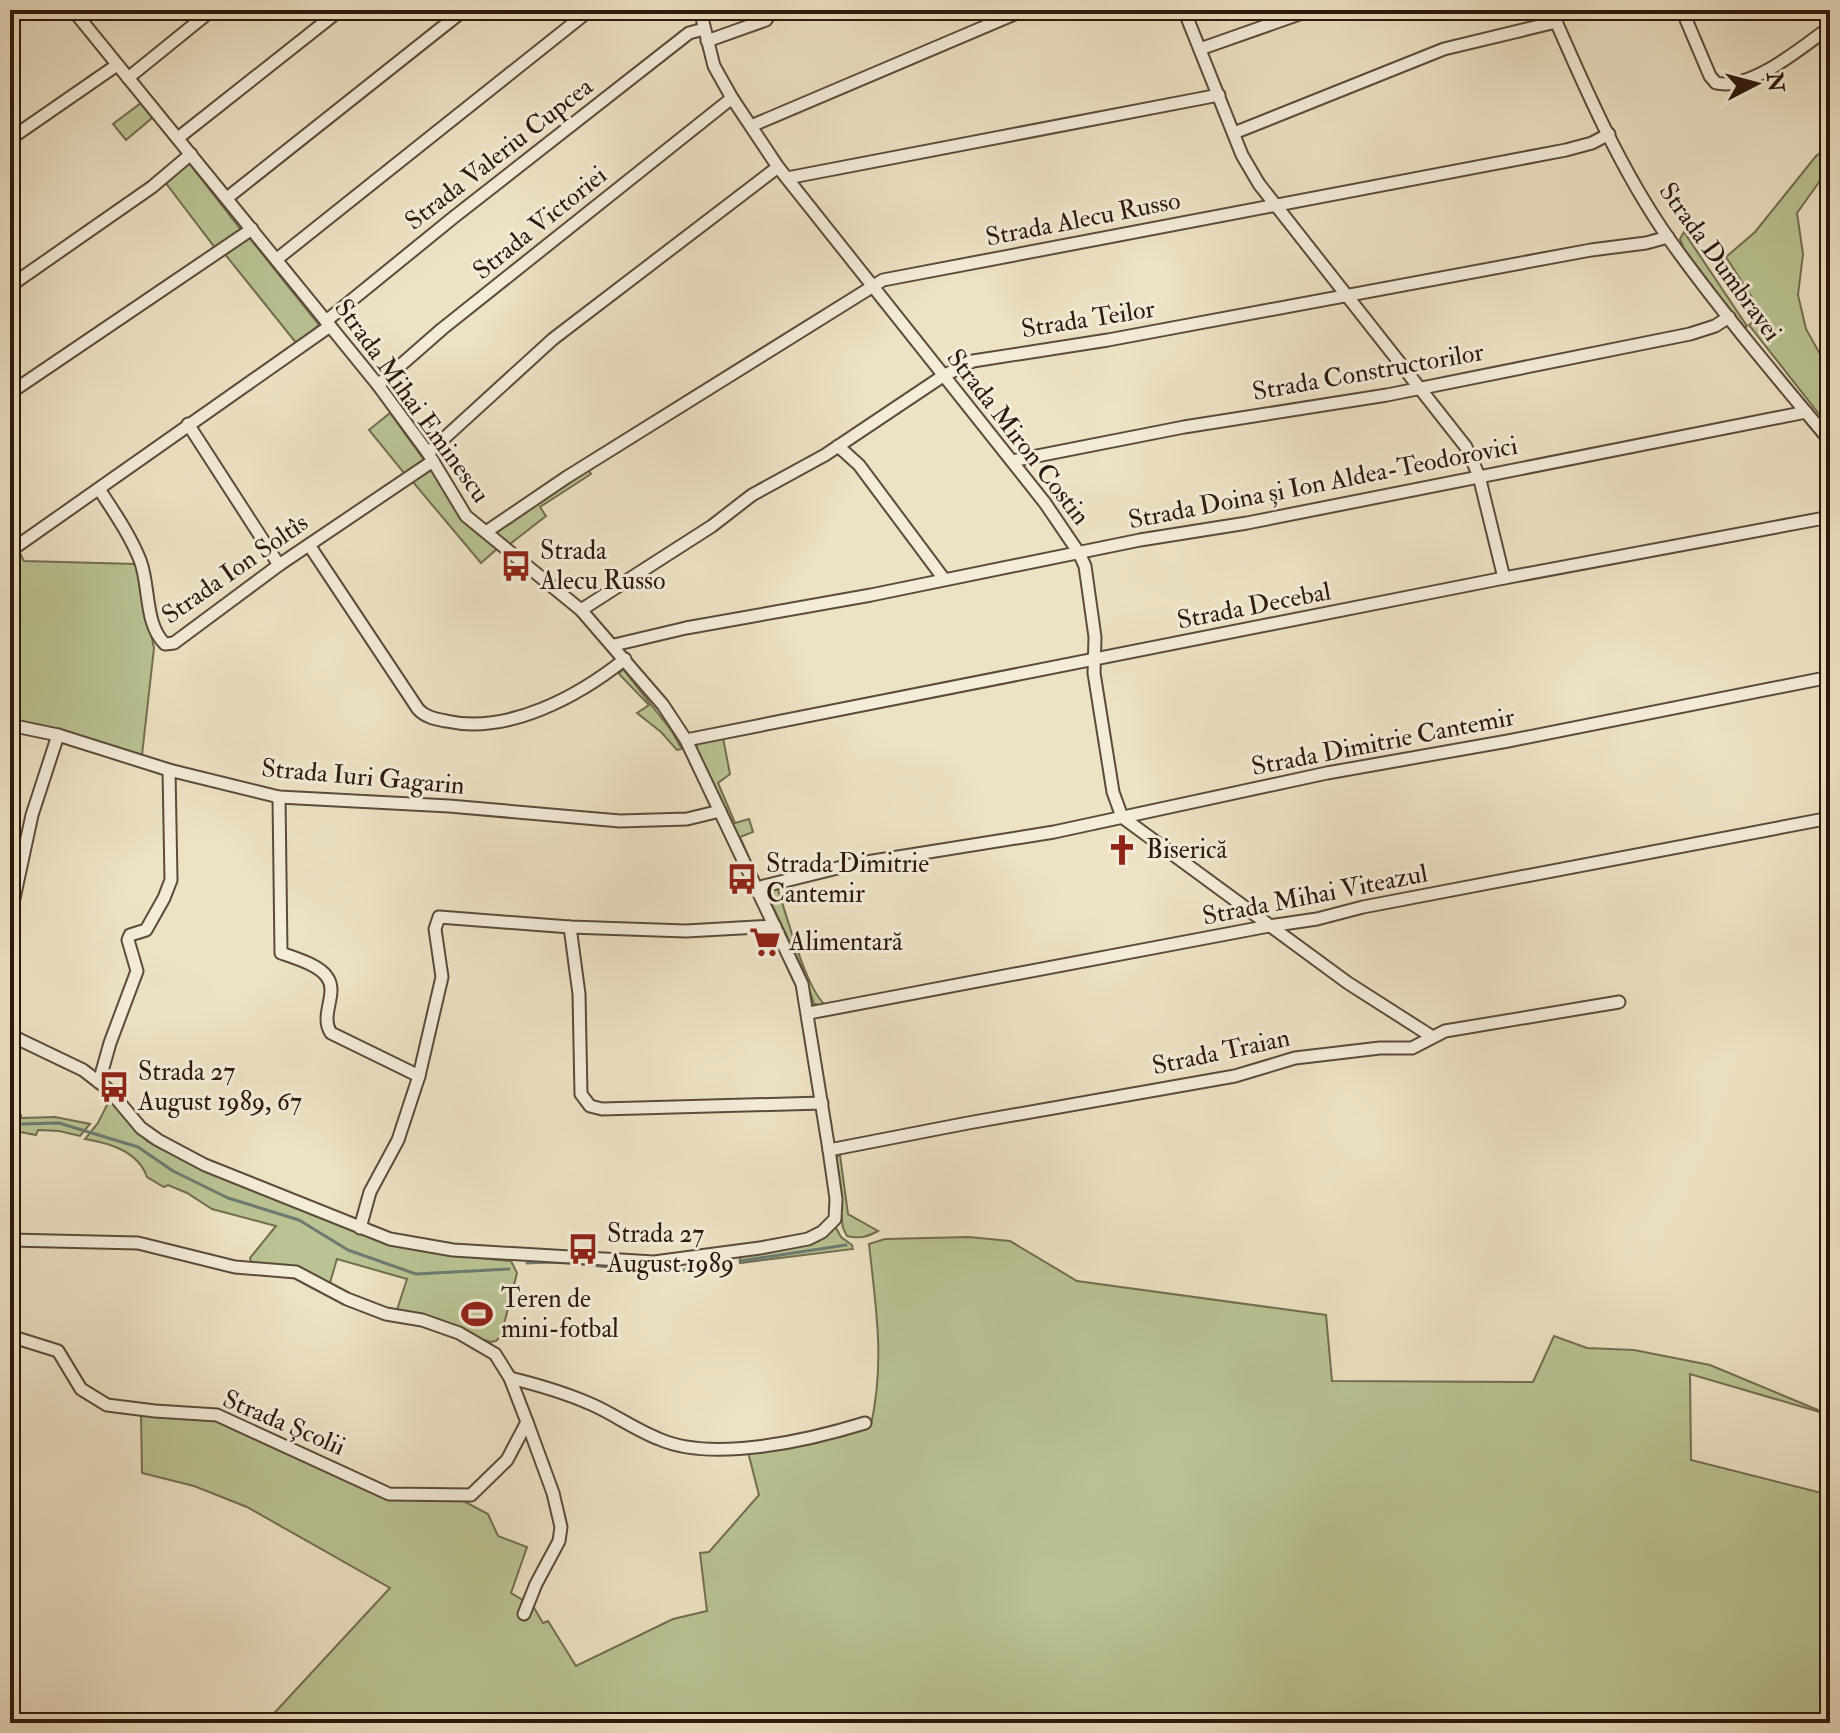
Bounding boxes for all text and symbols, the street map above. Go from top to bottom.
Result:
north arrow [1716,44,1796,124]
text: N [1760,70,1790,94]
street label: Strada Valeriu Cupcea [399,71,600,238]
street label: Strada Victoriei [467,159,613,287]
street label: Strada Dumbravei [1652,176,1788,348]
street label: Strada Alecu Russo [983,184,1183,254]
street label: Strada Mihai Eminescu [327,293,497,509]
street label: Strada Teilor [1019,293,1157,345]
street label: Strada Constructorilor [1250,336,1486,408]
street label: Strada Miron Costin [939,343,1097,531]
street label: Strada Doina și Ion Aldea-Teodorovici [1126,430,1520,536]
street label: Strada Ion Soltîs [156,507,314,631]
place label: Strada Alecu Russo [539,535,666,597]
bus stop icon: Strada Alecu Russo [499,549,533,583]
street label: Strada Decebal [1175,575,1334,637]
street label: Strada Dimitrie Cantemir [1249,701,1518,783]
street label: Strada Iuri Gagarin [260,752,466,802]
church icon: Biserică [1105,833,1139,867]
place label: Biserică [1146,834,1228,866]
place label: Strada Dimitrie Cantemir [766,848,929,910]
street label: Strada Mihai Viteazul [1200,857,1431,933]
bus stop icon: Strada Dimitrie Cantemir [725,862,759,896]
supermarket icon: Alimentară [748,925,782,959]
place label: Alimentară [788,926,903,958]
street label: Strada Traian [1149,1022,1293,1082]
place label: Strada 27 August 1989, 67 [137,1056,302,1118]
bus stop icon: Strada 27 August 1989, 67 [97,1070,131,1104]
place label: Strada 27 August 1989 [606,1218,734,1280]
bus stop icon: Strada 27 August 1989 [566,1232,600,1266]
place label: Teren de mini-fotbal [501,1283,619,1345]
sports icon: Teren de mini-fotbal [460,1297,494,1331]
street label: Strada Școlii [218,1383,350,1463]

